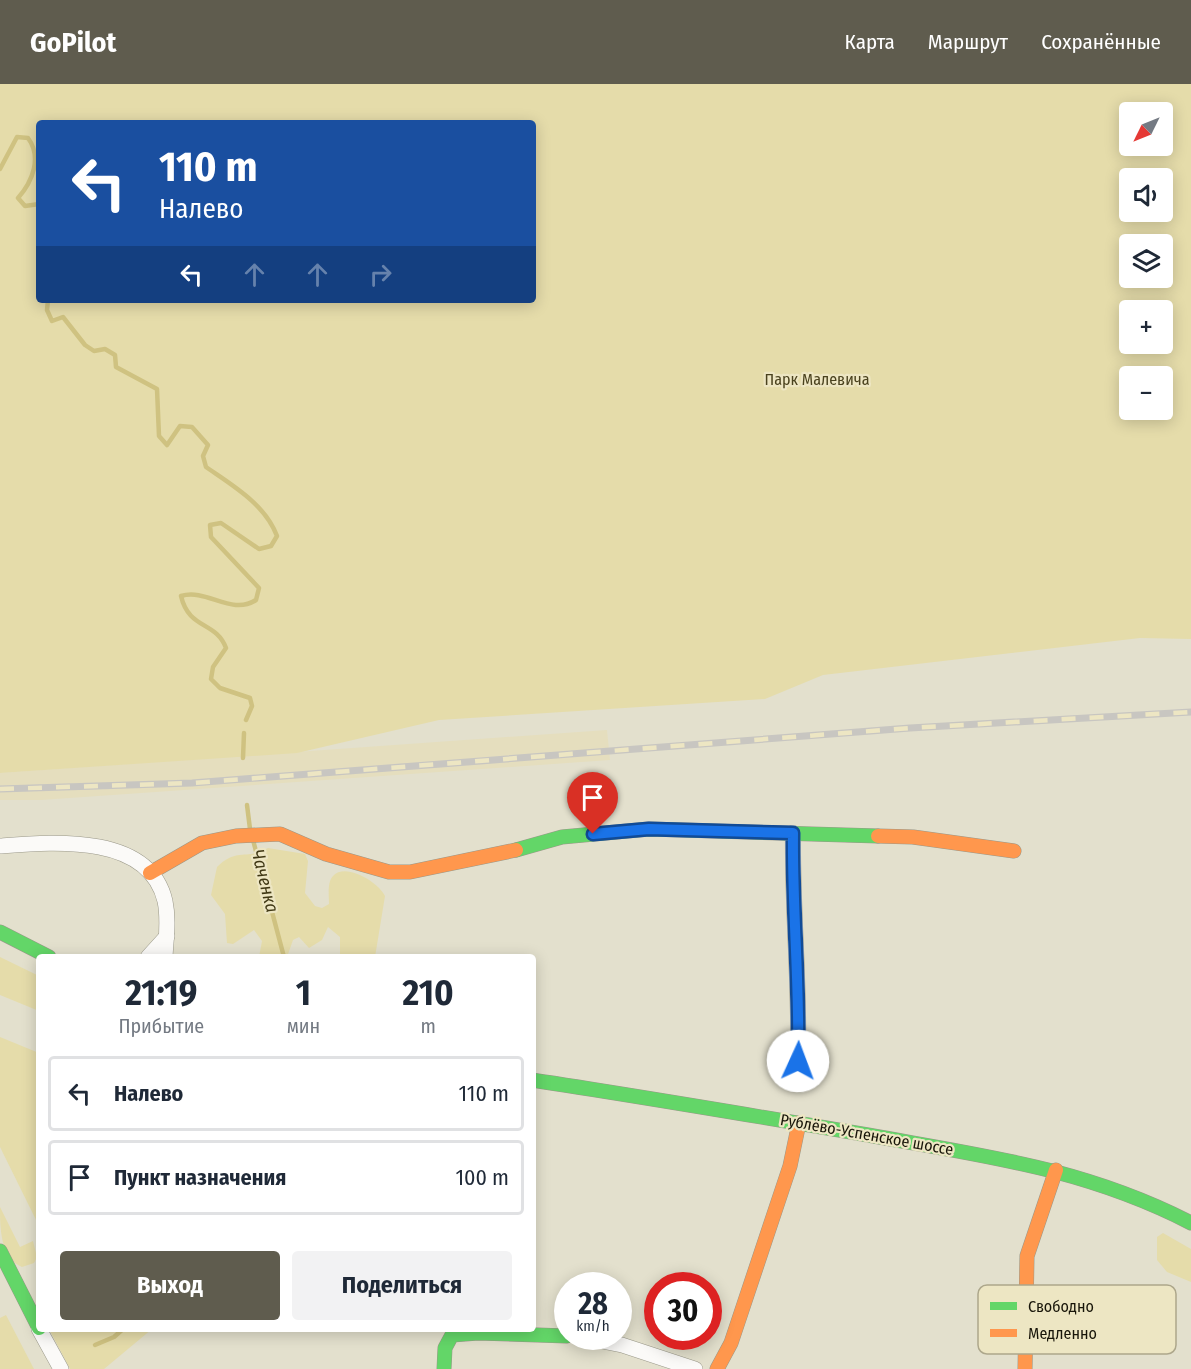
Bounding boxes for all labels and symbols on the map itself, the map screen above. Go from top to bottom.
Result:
north arrow [1119,102,1173,156]
park label: Парк Малевича [765,370,870,389]
pin [567,772,618,834]
water label: Чаченка [247,847,283,915]
position arrow [766,1029,830,1093]
street label: Рублёво-Успенское шоссе [779,1110,955,1159]
speed limit sign: 30 [644,1272,722,1350]
legend [978,1285,1176,1354]
text: Свободно [1028,1297,1094,1316]
text: Медленно [1028,1324,1097,1343]

